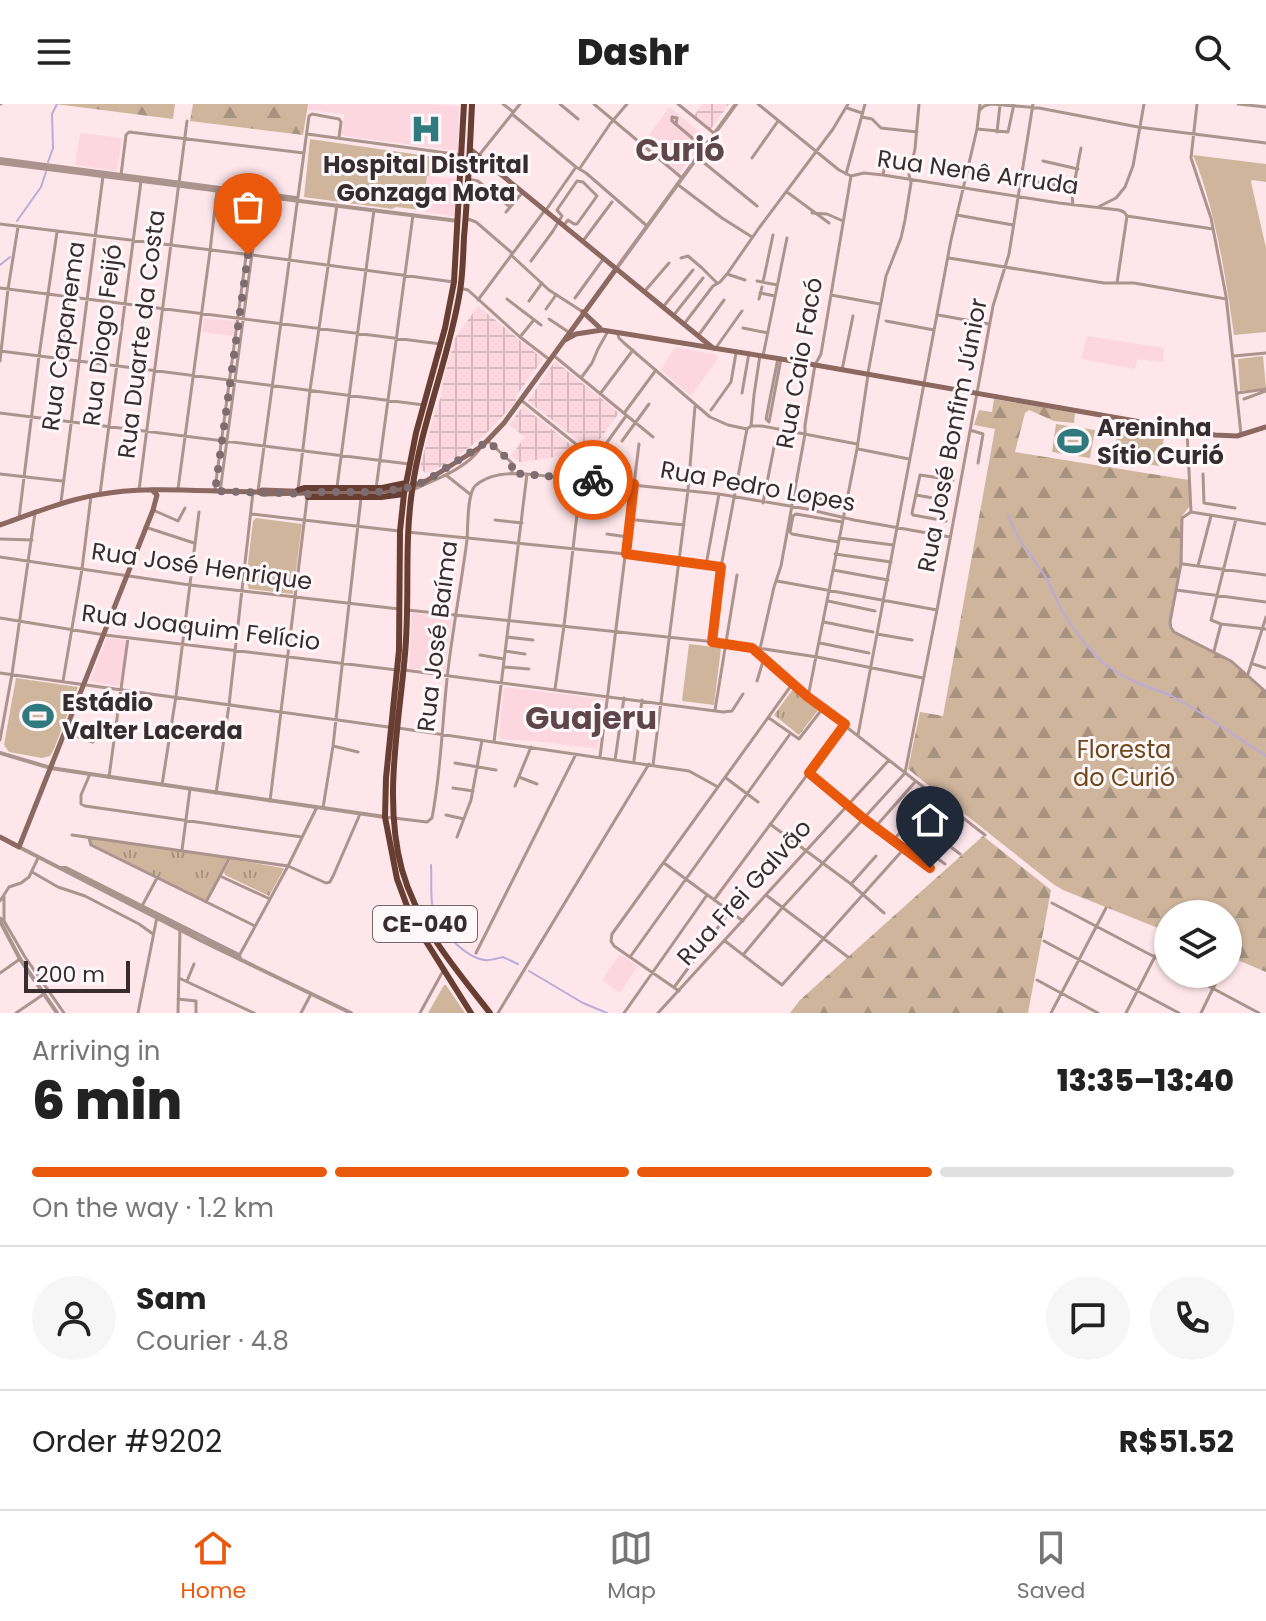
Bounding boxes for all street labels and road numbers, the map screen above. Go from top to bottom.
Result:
street label: Rua Nenê Arruda [875,142,1081,202]
street label: Rua Duarte da Costa [109,208,173,460]
street label: Rua Capanema [33,239,93,433]
street label: Rua Diogo Feijó [74,242,130,428]
street label: Rua Caio Facó [768,275,830,451]
street label: Rua José Bonfim Júnior [909,295,995,575]
street label: Rua Pedro Lopes [658,453,858,519]
street label: Rua José Henrique [89,534,315,598]
street label: Rua José Baíma [409,539,465,733]
street label: Rua Joaquim Felício [80,596,322,658]
street label: Rua Frei Galvão [669,812,819,972]
road number: CE-040 [373,906,477,942]

